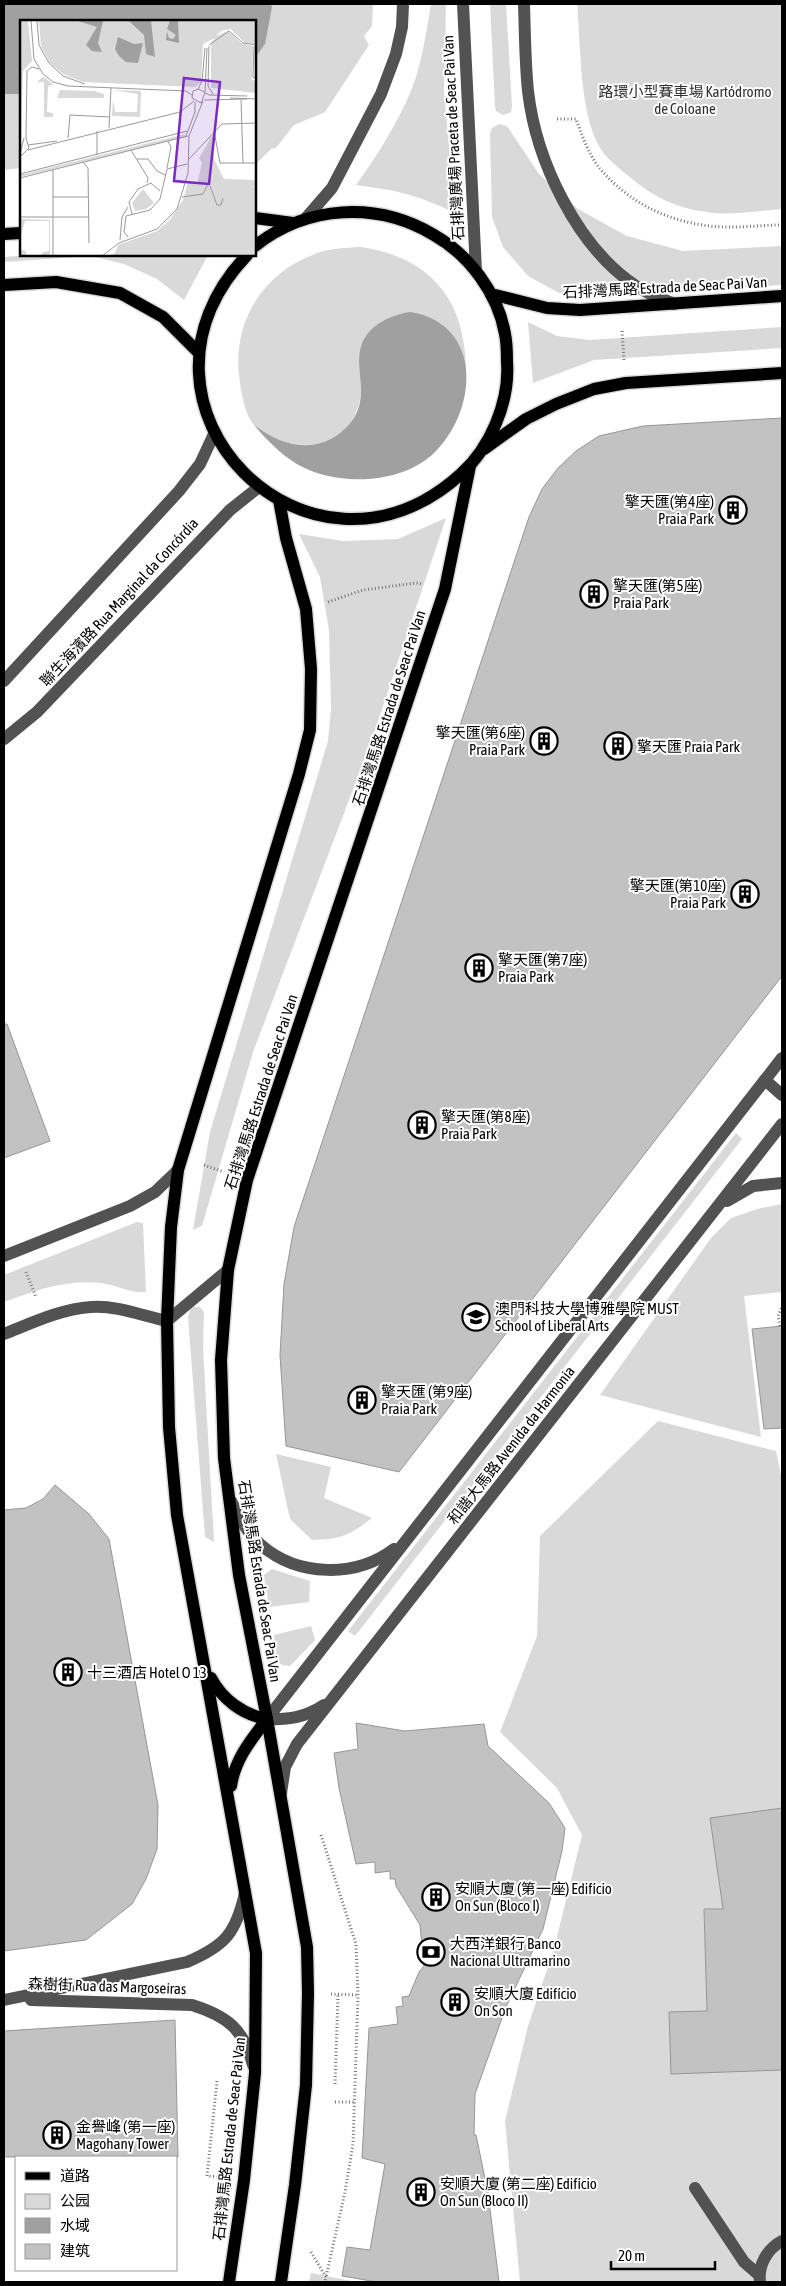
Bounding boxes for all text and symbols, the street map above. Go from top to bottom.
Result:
inset map [20,20,256,256]
street label: 石排灣廣場 Praceta de Seac Pai Van [439,35,467,241]
park label: 路環小型賽車場 Kartódromo de Coloane [598,83,772,117]
street label: 石排灣馬路 Estrada de Seac Pai Van [562,273,768,301]
place label: 擎天匯(第4座) Praia Park [625,493,714,527]
building icon: 擎天匯(第4座) Praia Park [718,495,748,525]
street label: 聯生海濱路 Rua Marginal da Concórdia [36,514,202,690]
place label: 擎天匯(第5座) Praia Park [613,577,702,611]
building icon: 擎天匯(第5座) Praia Park [579,579,609,609]
street label: 石排灣馬路 Estrada de Seac Pai Van [349,608,429,808]
place label: 擎天匯(第6座) Praia Park [436,724,525,758]
building icon: 擎天匯(第6座) Praia Park [529,726,559,756]
building icon: 擎天匯 Praia Park [603,731,633,761]
place label: 擎天匯 Praia Park [637,738,740,755]
place label: 擎天匯(第10座) Praia Park [630,877,726,911]
building icon: 擎天匯(第10座) Praia Park [730,879,760,909]
place label: 擎天匯(第7座) Praia Park [498,951,587,985]
building icon: 擎天匯(第7座) Praia Park [464,953,494,983]
street label: 石排灣馬路 Estrada de Seac Pai Van [221,992,301,1192]
place label: 擎天匯(第8座) Praia Park [441,1108,530,1142]
building icon: 擎天匯(第8座) Praia Park [407,1110,437,1140]
place label: 澳門科技大學博雅學院 MUST School of Liberal Arts [495,1300,679,1334]
school or university icon: 澳門科技大學博雅學院 MUST School of Liberal Arts [461,1302,491,1332]
street label: 和諧大馬路 Avenida da Harmonia [444,1363,578,1527]
place label: 擎天匯 (第9座) Praia Park [381,1383,472,1417]
building icon: 擎天匯 (第9座) Praia Park [347,1385,377,1415]
street label: 石排灣馬路 Estrada de Seac Pai Van [236,1479,284,1683]
building icon: 十三酒店 Hotel O 13 [53,1657,83,1687]
place label: 十三酒店 Hotel O 13 [87,1664,207,1681]
place label: 安順大廈 (第一座) Edifício On Sun (Bloco I) [455,1880,612,1914]
building icon: 安順大廈 (第一座) Edifício On Sun (Bloco I) [421,1882,451,1912]
place label: 大西洋銀行 Banco Nacional Ultramarino [450,1935,570,1969]
bank icon: 大西洋銀行 Banco Nacional Ultramarino [416,1937,446,1967]
street label: 森樹街 Rua das Margoseiras [28,1975,186,1997]
place label: 安順大廈 Edifício On Son [474,1985,577,2019]
building icon: 安順大廈 Edifício On Son [440,1987,470,2017]
street label: 石排灣馬路 Estrada de Seac Pai Van [210,2036,248,2242]
place label: 金譽峰 (第一座) Magohany Tower [76,2118,175,2152]
building icon: 金譽峰 (第一座) Magohany Tower [42,2120,72,2150]
legend [15,2156,178,2271]
text: 道路 [60,2167,90,2184]
place label: 安順大廈 (第二座) Edifício On Sun (Bloco II) [440,2175,597,2209]
building icon: 安順大廈 (第二座) Edifício On Sun (Bloco II) [406,2177,436,2207]
text: 公园 [60,2192,90,2209]
text: 水域 [60,2217,90,2234]
scale bar [611,2238,715,2270]
text: 建筑 [60,2242,90,2259]
text: 20 m [618,2247,645,2264]

